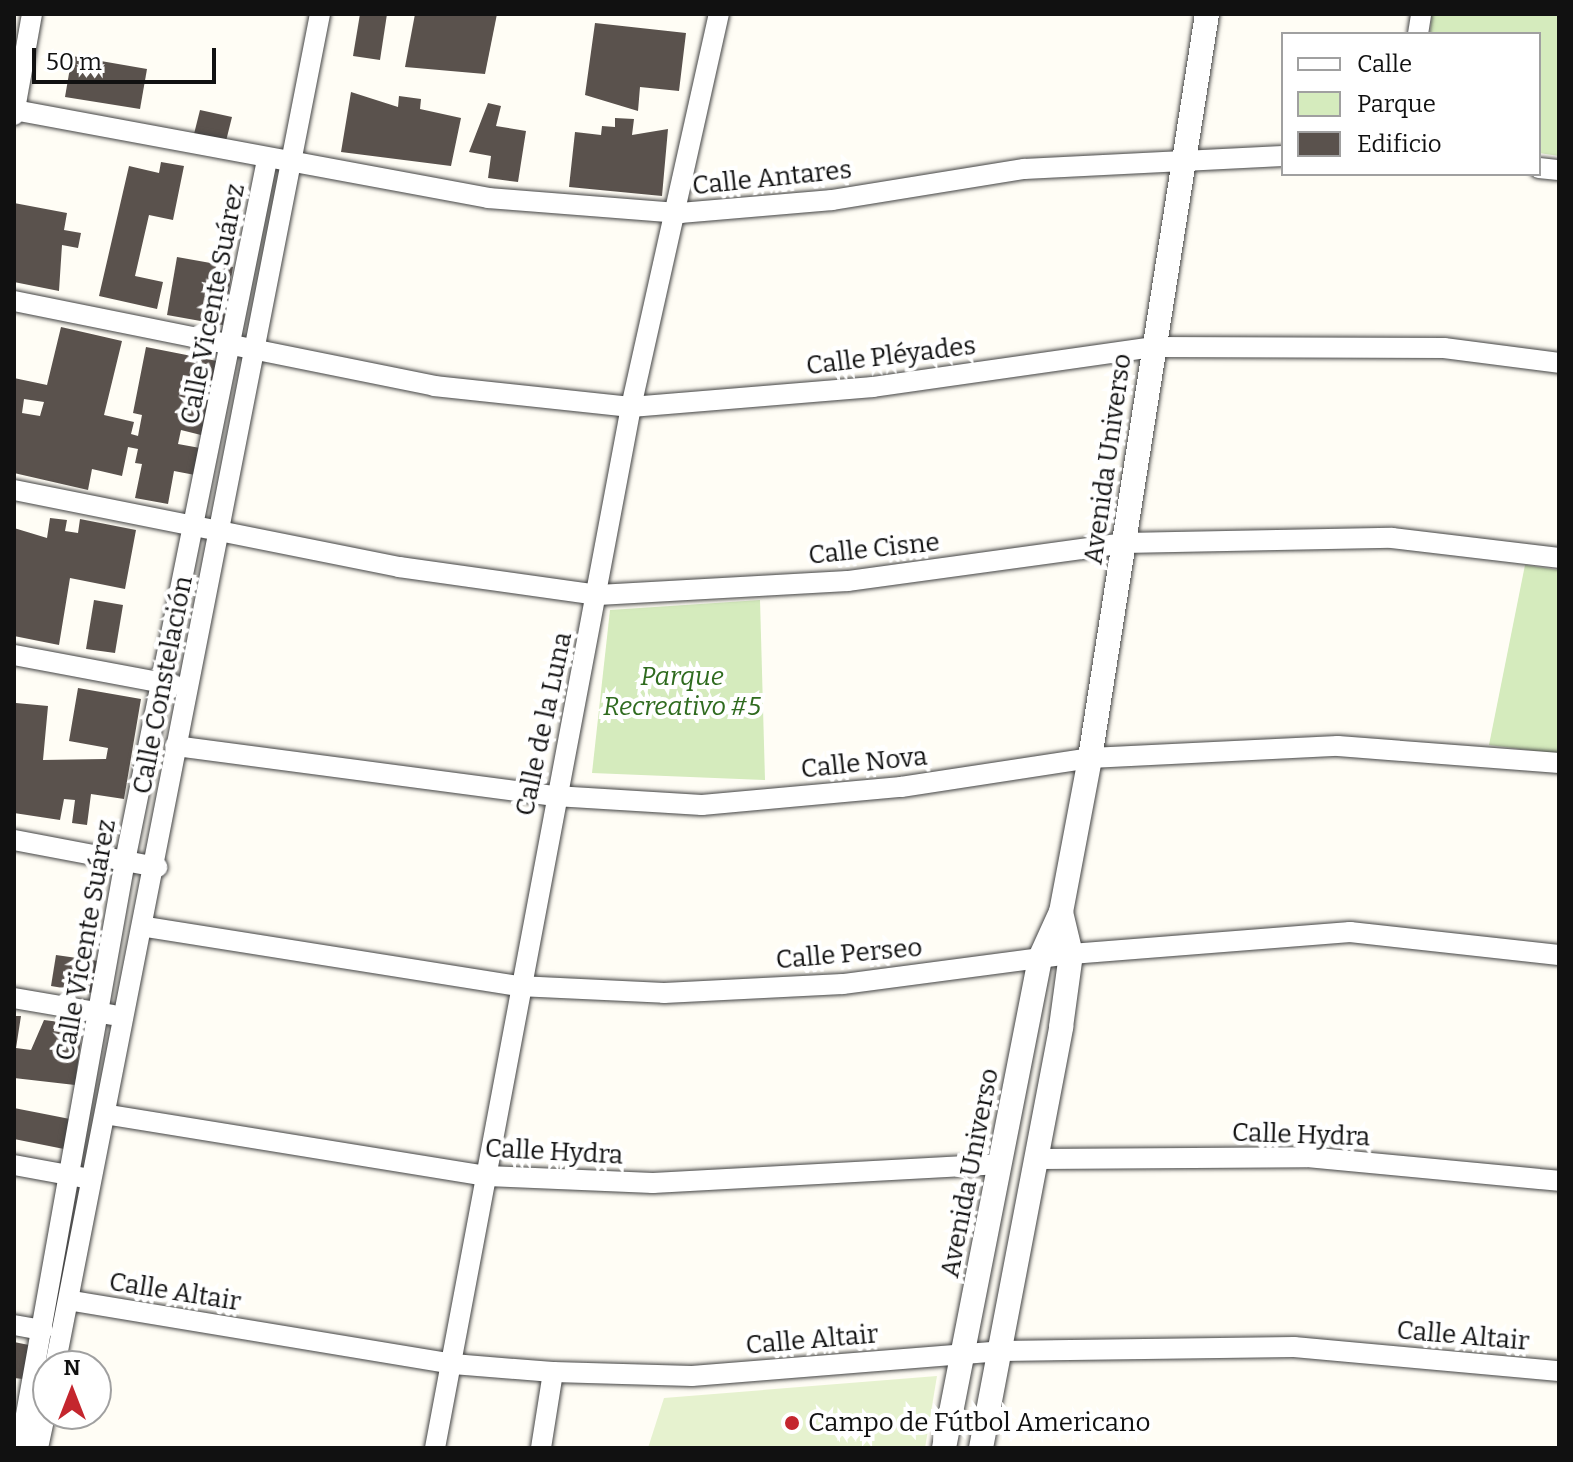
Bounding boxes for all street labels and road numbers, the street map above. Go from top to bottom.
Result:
street label: Calle Antares [691,154,853,202]
street label: Calle Vicente Suárez [174,181,252,427]
street label: Calle Pléyades [804,330,978,382]
street label: Avenida Universo [1078,352,1138,566]
street label: Calle Cisne [807,527,941,571]
street label: Calle Constelación [127,573,199,797]
street label: Calle de la Luna [509,629,579,819]
street label: Calle Nova [799,741,929,785]
street label: Calle Vicente Suárez [49,817,123,1063]
street label: Calle Perseo [774,932,924,976]
street label: Avenida Universo [934,1066,1006,1280]
street label: Calle Hydra [1231,1117,1371,1153]
street label: Calle Hydra [484,1133,624,1171]
street label: Calle Altair [107,1266,243,1318]
street label: Calle Altair [1395,1315,1531,1357]
street label: Calle Altair [744,1319,880,1361]

